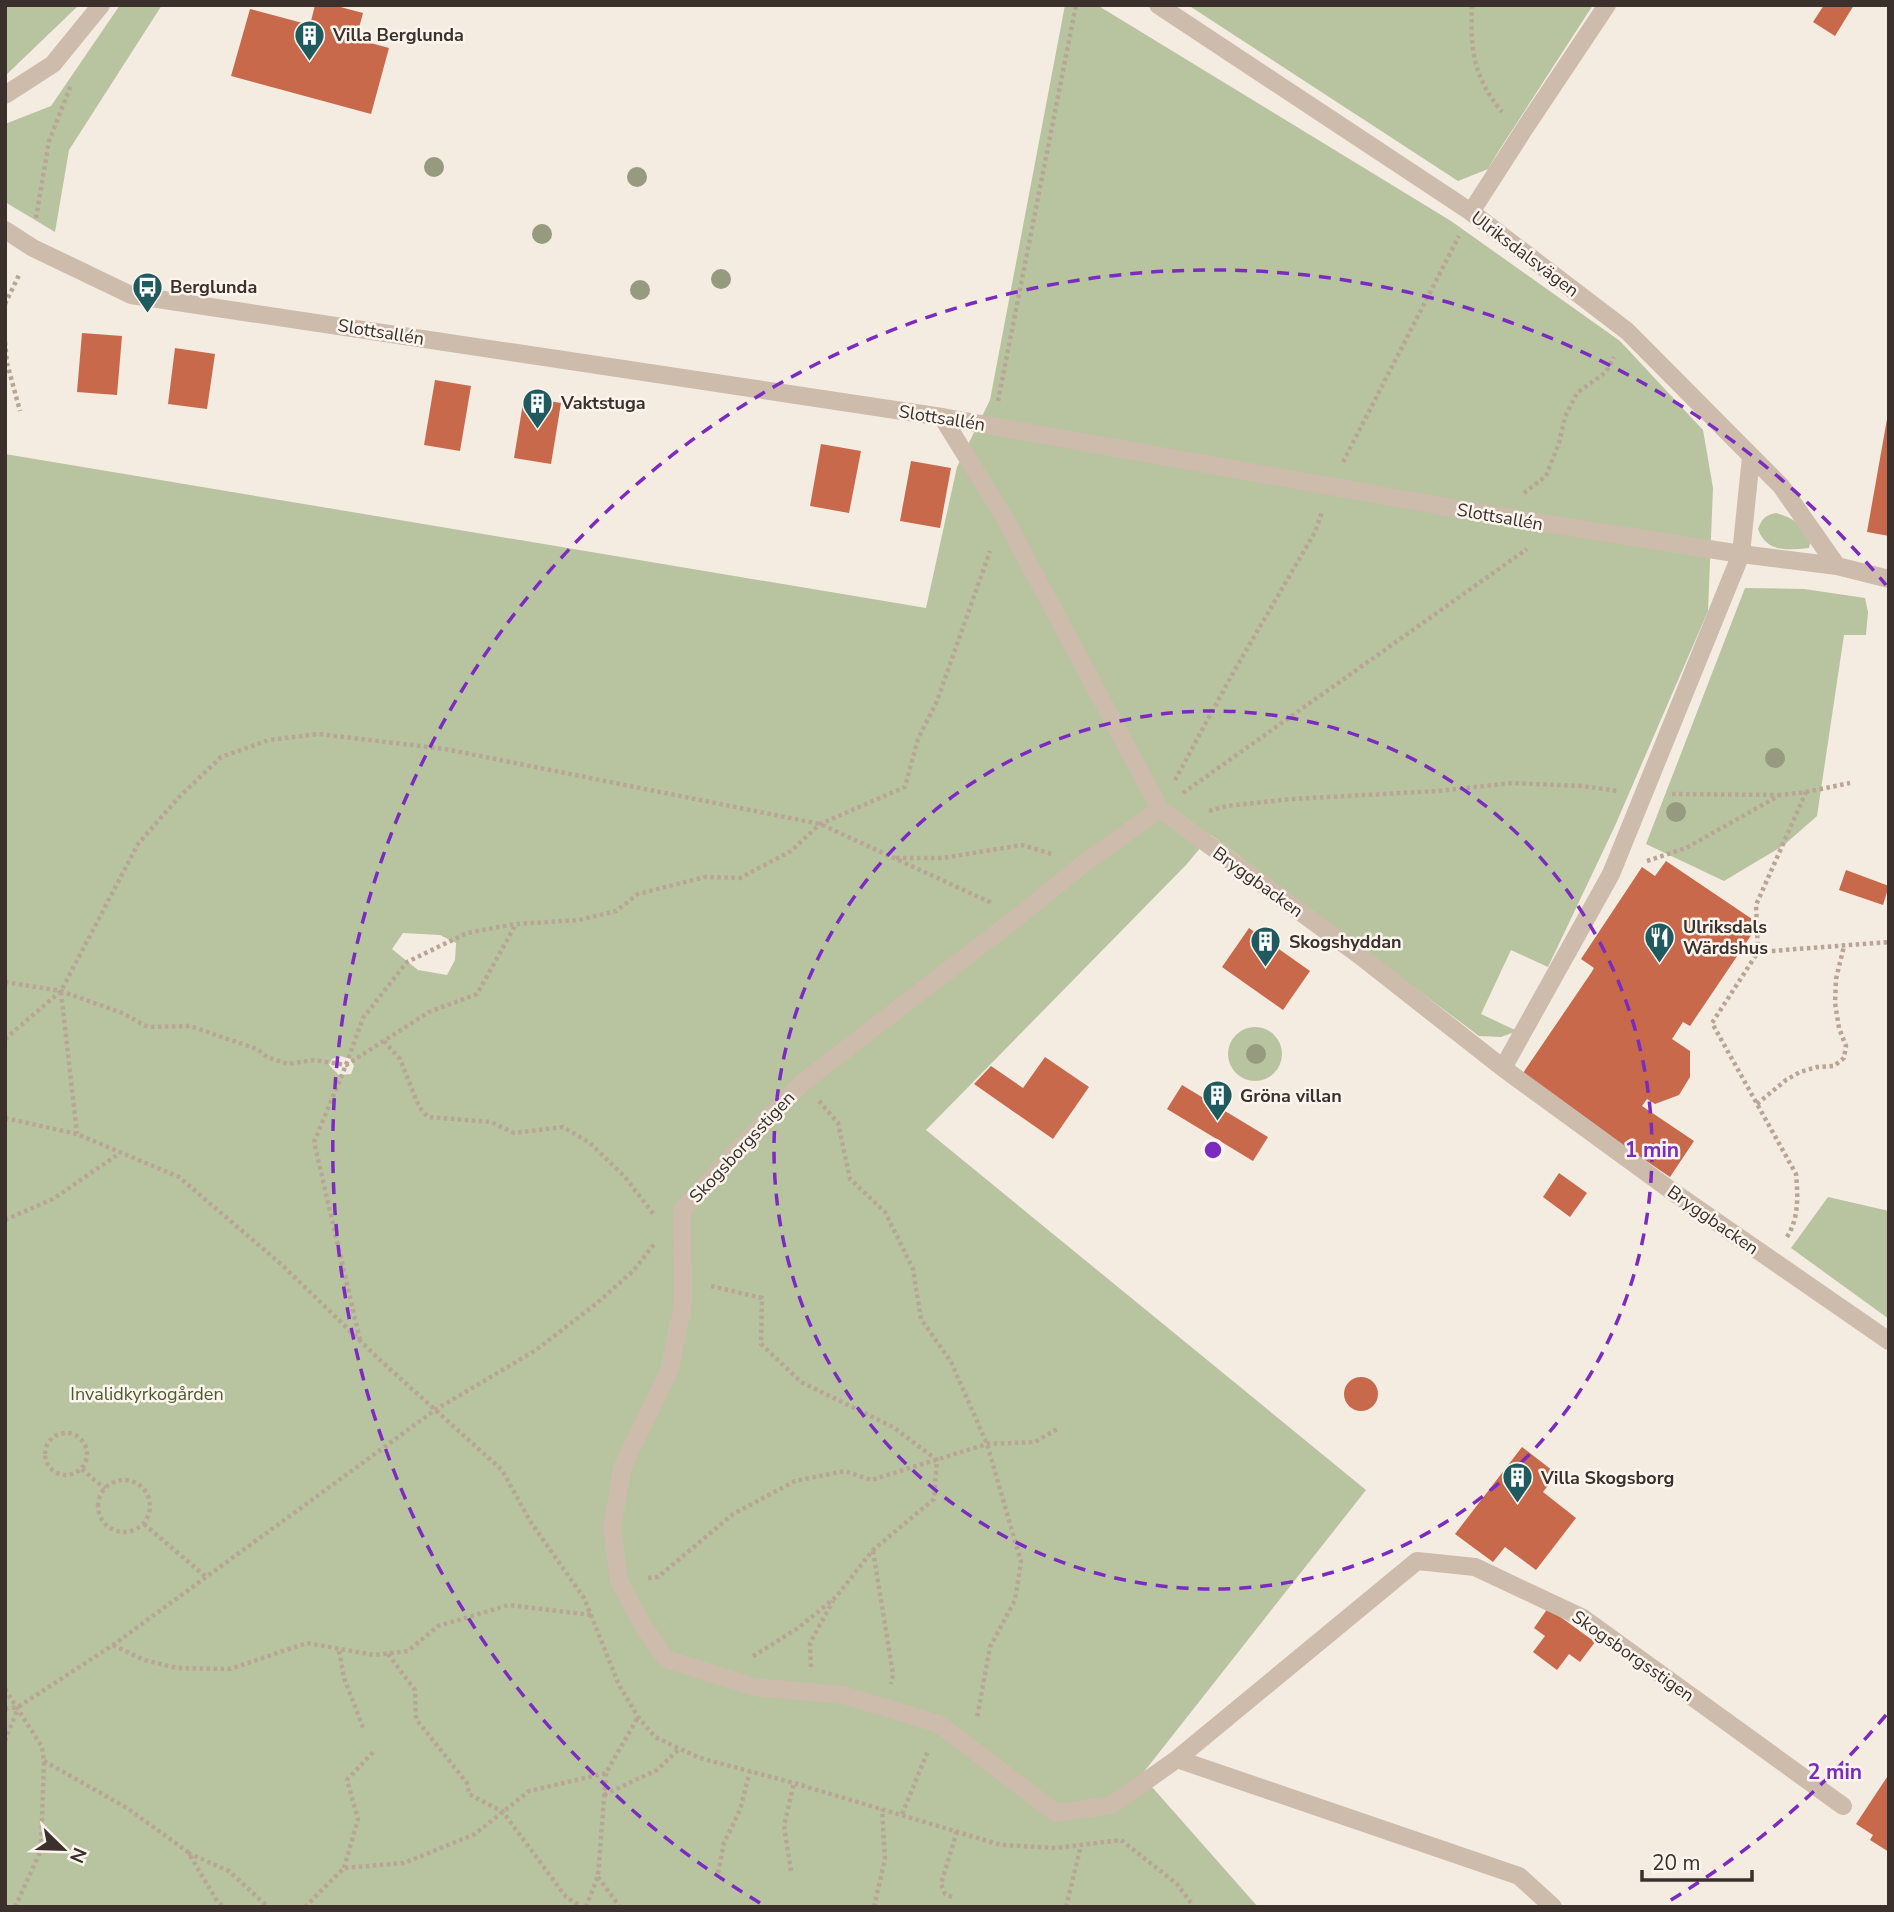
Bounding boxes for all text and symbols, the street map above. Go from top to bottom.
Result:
building icon: Villa Berglunda [293,18,327,62]
place label: Villa Berglunda [332,23,464,47]
street label: Ulriksdalsvägen [1466,206,1584,302]
bus stop icon: Berglunda [130,270,164,314]
place label: Berglunda [170,275,257,299]
street label: Slottsallén [336,313,426,351]
building icon: Vaktstuga [521,386,555,430]
place label: Vaktstuga [560,391,646,415]
street label: Slottsallén [897,399,987,437]
street label: Slottsallén [1455,498,1545,536]
street label: Bryggbacken [1208,841,1308,923]
place label: Ulriksdals Wärdshus [1683,915,1768,960]
restaurant icon: Ulriksdals Wärdshus [1643,920,1677,964]
building icon: Skogshyddan [1249,925,1283,969]
place label: Skogshyddan [1289,930,1402,954]
building icon: Gröna villan [1200,1079,1234,1123]
place label: Gröna villan [1240,1084,1342,1108]
street label: Skogsborgsstigen [684,1086,800,1208]
text: 1 min [1625,1136,1679,1164]
centre of rings [1201,1138,1225,1162]
street label: Bryggbacken [1663,1180,1763,1260]
park label: Invalidkyrkogården [70,1382,224,1406]
building icon: Villa Skogsborg [1501,1461,1535,1505]
place label: Villa Skogsborg [1540,1466,1674,1490]
street label: Skogsborgsstigen [1567,1605,1699,1707]
text: 2 min [1808,1758,1862,1786]
north arrow [28,1814,98,1884]
scale bar [1642,1839,1752,1883]
text: N [63,1844,92,1867]
text: 20 m [1652,1849,1701,1877]

